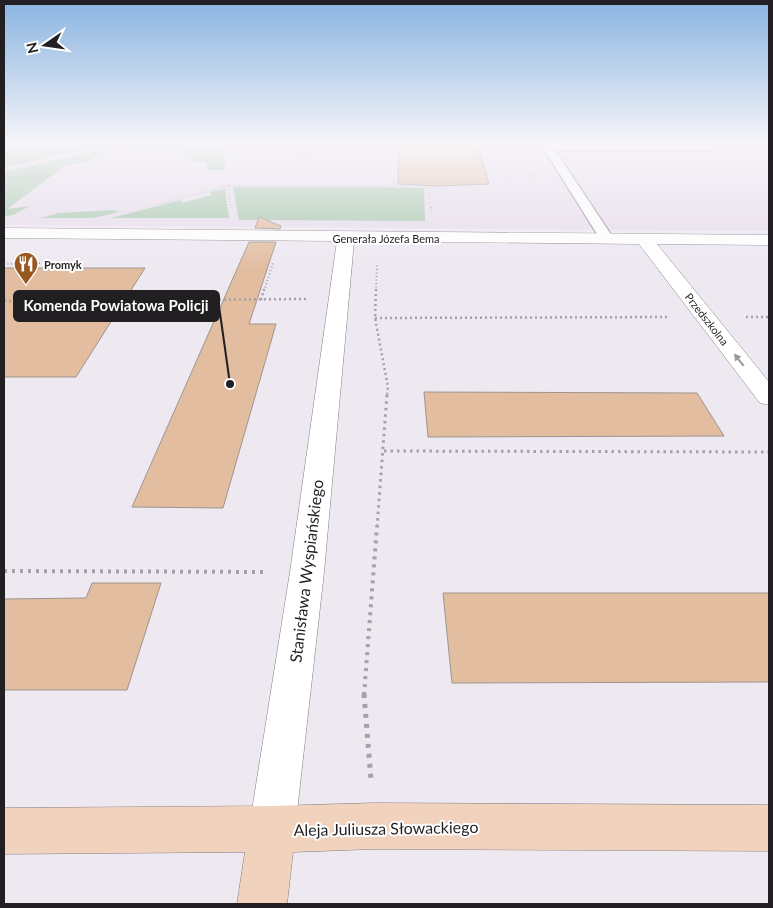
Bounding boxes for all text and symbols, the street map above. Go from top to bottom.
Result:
north arrow [20,20,70,70]
text: N [22,41,41,55]
street label: Generała Józefa Bema [332,232,440,245]
restaurant icon: Promyk [13,251,39,285]
place label: Promyk [44,258,82,271]
street label: Przedszkolna [683,290,731,348]
callout: Komenda Powiatowa Policji [14,291,219,321]
text: Komenda Powiatowa Policji [23,296,209,314]
one-way arrow [734,354,745,367]
street label: Stanisława Wyspiańskiego [285,478,327,664]
street label: Aleja Juliusza Słowackiego [293,817,479,839]

